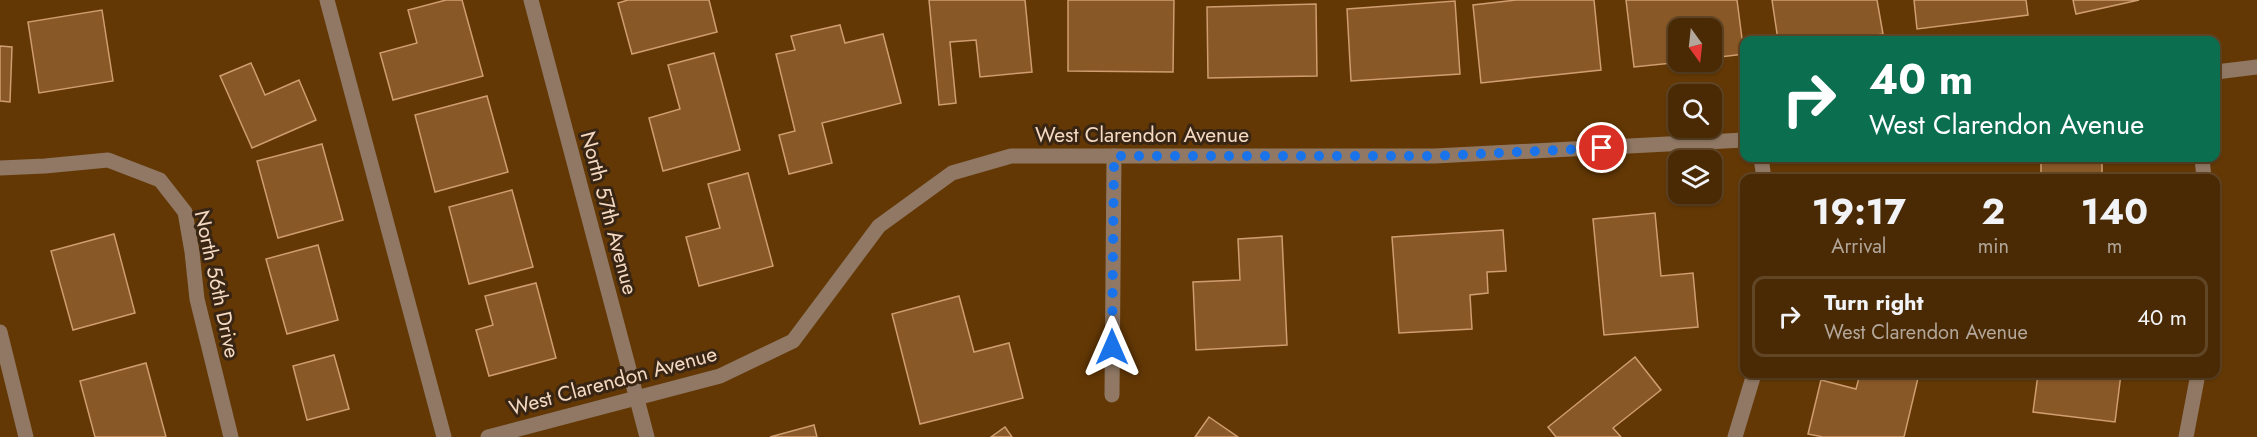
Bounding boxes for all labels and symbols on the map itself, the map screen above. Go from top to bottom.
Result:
north arrow [1668,18,1722,72]
street label: West Clarendon Avenue [1035,120,1249,150]
pin [1576,122,1627,173]
street label: North 57th Avenue [573,128,645,298]
street label: North 56th Drive [187,207,247,361]
position arrow [1080,315,1144,379]
street label: West Clarendon Avenue [506,339,720,423]

